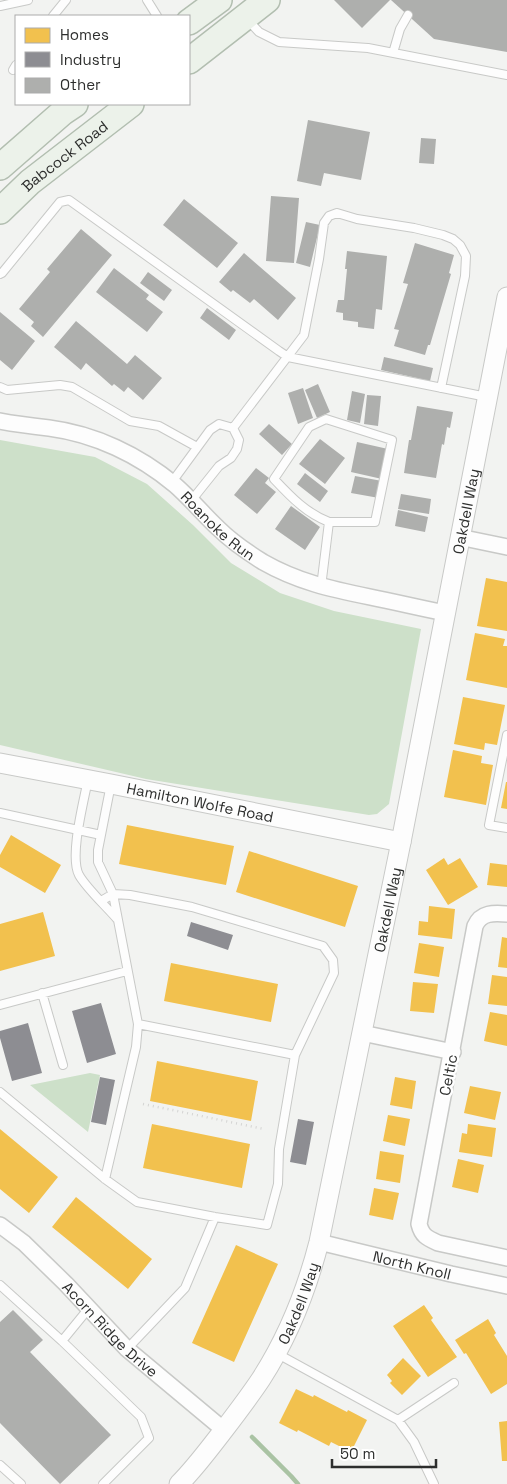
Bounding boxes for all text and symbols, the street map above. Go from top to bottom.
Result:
legend [15,15,190,105]
text: Homes [60,25,109,44]
text: Industry [60,50,121,69]
text: Other [60,75,101,94]
street label: Babcock Road [17,116,111,195]
street label: Oakdell Way [448,467,483,556]
street label: Roanoke Run [177,487,259,564]
street label: Hamilton Wolfe Road [125,778,275,826]
street label: Oakdell Way [369,865,405,954]
street label: Celtic [435,1053,461,1097]
street label: North Knoll [371,1246,453,1283]
street label: Oakdell Way [273,1260,322,1347]
street label: Acorn Ridge Drive [59,1277,162,1381]
scale bar [332,1436,436,1468]
text: 50 m [340,1444,375,1463]

